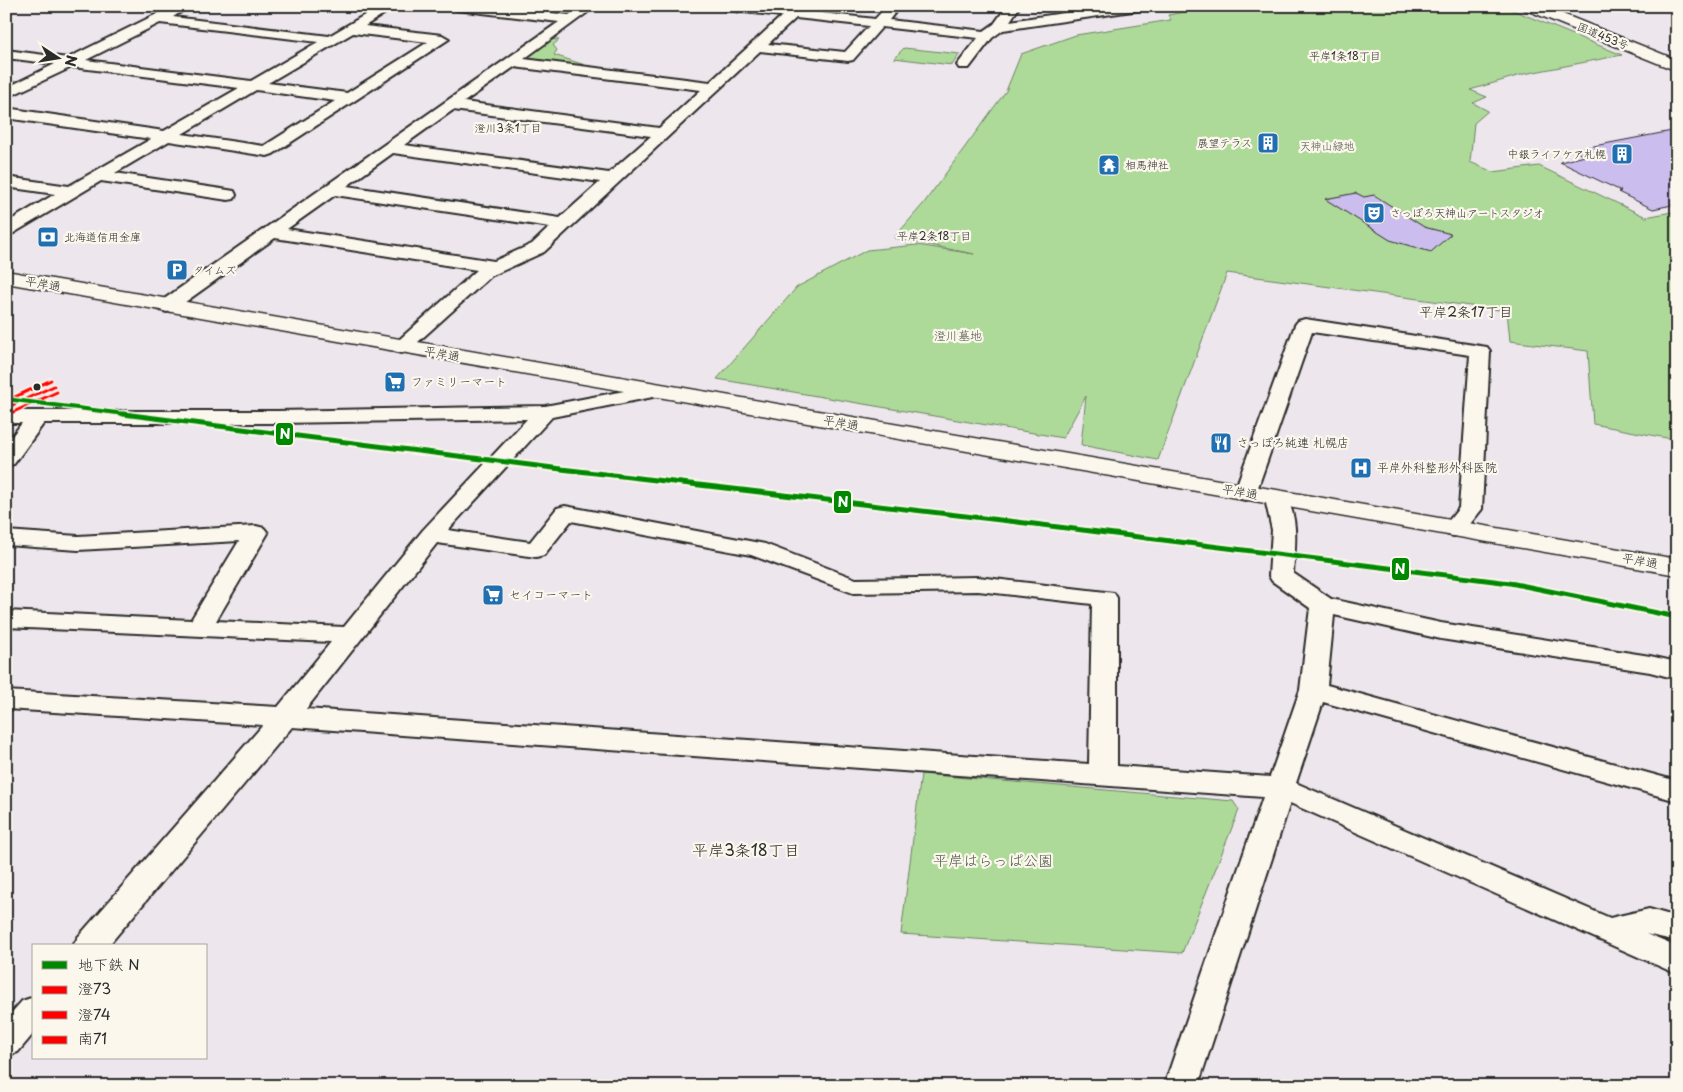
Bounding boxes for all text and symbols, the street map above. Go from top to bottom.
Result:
street label: 国道453号 [1575,17,1632,54]
north arrow [32,32,82,82]
district label: 平岸1条18丁目 [1309,47,1381,64]
text: N [60,53,83,68]
district label: 澄川3条1丁目 [474,119,542,136]
building icon: 展望テラス [1256,131,1280,155]
place label: 展望テラス [1197,134,1252,151]
park label: 天神山緑地 [1300,137,1355,154]
building icon: 中銀ライフケア札幌 [1610,142,1634,166]
place label: 中銀ライフケア札幌 [1507,145,1606,162]
temple icon: 相馬神社 [1097,153,1121,177]
place label: 相馬神社 [1125,156,1169,173]
theatre icon: さっぽろ天神山アートスタジオ [1362,201,1386,225]
place label: さっぽろ天神山アートスタジオ [1390,204,1544,221]
bank icon: 北海道信用金庫 [36,225,60,249]
district label: 平岸2条18丁目 [897,227,971,244]
place label: 北海道信用金庫 [64,228,141,245]
parking icon: タイムズ [165,258,189,282]
place label: タイムズ [193,261,236,278]
street label: 平岸通 [24,271,62,295]
district label: 平岸2条17丁目 [1419,301,1513,322]
park label: 澄川墓地 [934,326,982,344]
street label: 平岸通 [423,341,461,365]
supermarket icon: ファミリーマート [383,370,407,394]
place label: ファミリーマート [411,372,507,390]
unlabelled marker [32,382,42,392]
street label: 平岸通 [822,410,860,434]
line badge: N [275,422,294,446]
text: N [279,423,291,444]
restaurant icon: さっぽろ純連 札幌店 [1209,431,1233,455]
place label: さっぽろ純連 札幌店 [1237,433,1349,451]
hospital icon: 平岸外科整形外科医院 [1349,456,1373,480]
place label: 平岸外科整形外科医院 [1377,458,1497,476]
street label: 平岸通 [1221,479,1259,503]
line badge: N [833,490,852,514]
text: N [837,491,849,512]
street label: 平岸通 [1621,548,1659,572]
line badge: N [1391,557,1410,581]
text: N [1394,558,1406,579]
supermarket icon: セイコーマート [481,583,505,607]
place label: セイコーマート [509,585,593,603]
district label: 平岸3条18丁目 [692,837,800,861]
park label: 平岸はらっぱ公園 [933,848,1053,871]
legend [32,944,208,1060]
text: 地下鉄 N [78,952,140,975]
text: 澄73 [78,976,111,999]
text: 澄74 [78,1002,111,1025]
text: 南71 [78,1026,107,1049]

